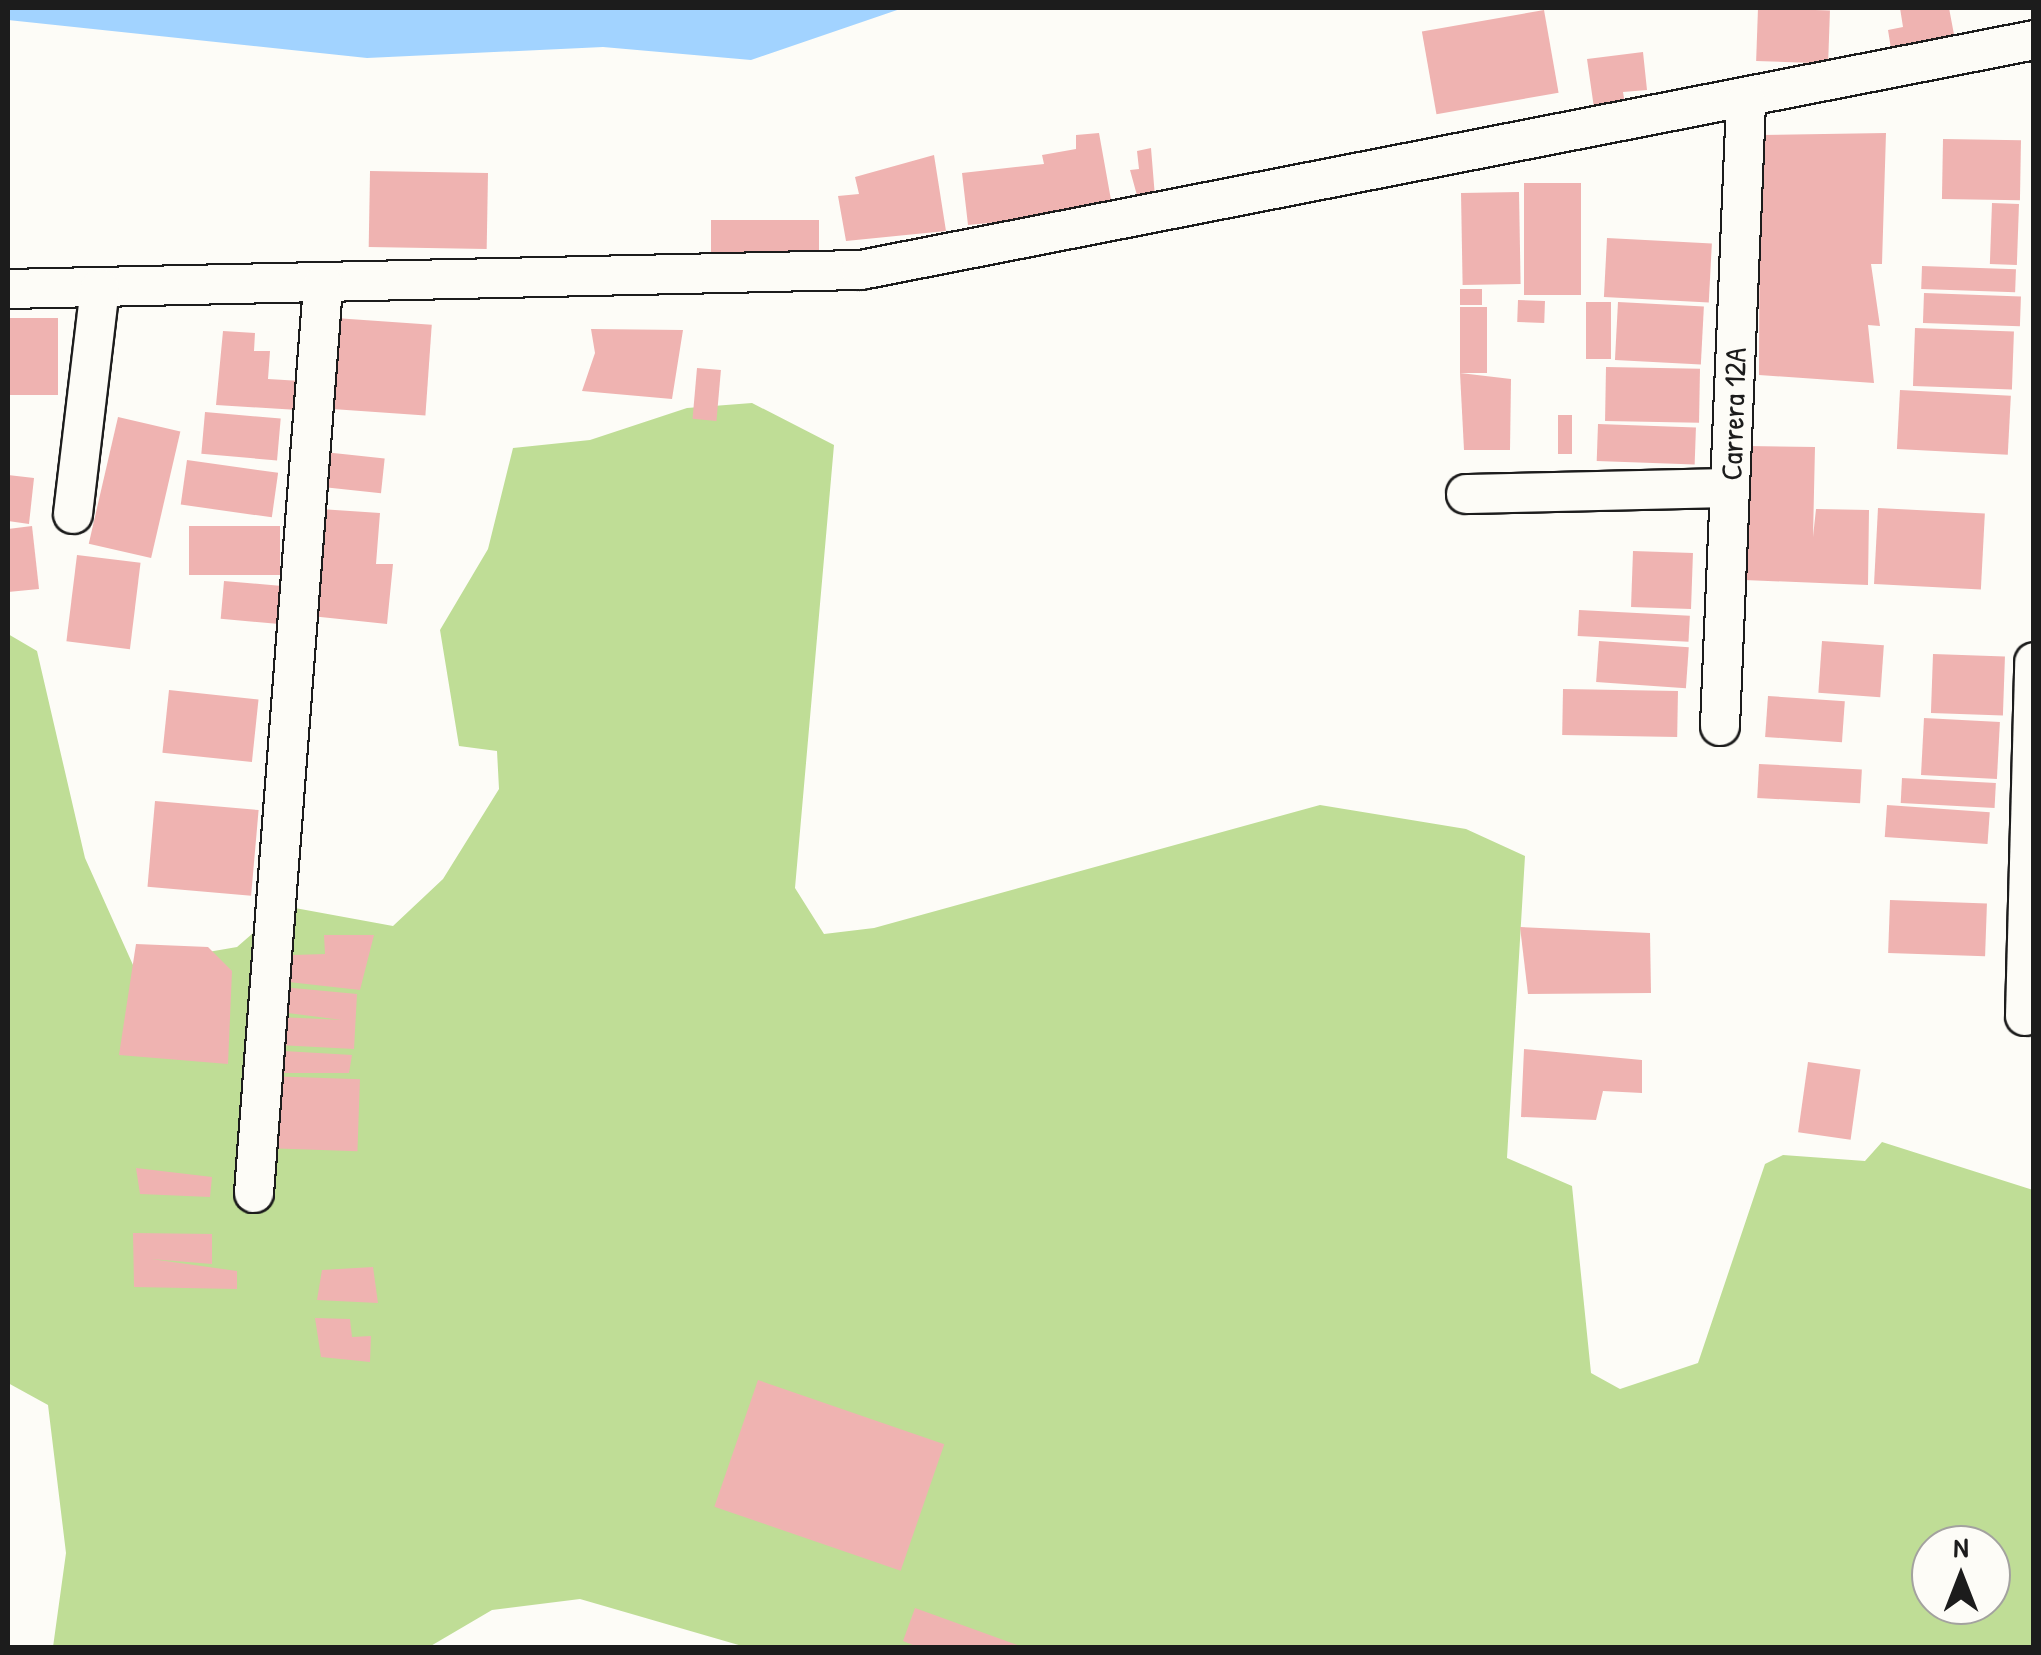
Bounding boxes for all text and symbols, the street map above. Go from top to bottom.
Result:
street label: Carrera 12A [1713,347,1753,481]
north arrow [1911,1525,2011,1625]
text: N [1954,1528,1968,1566]

